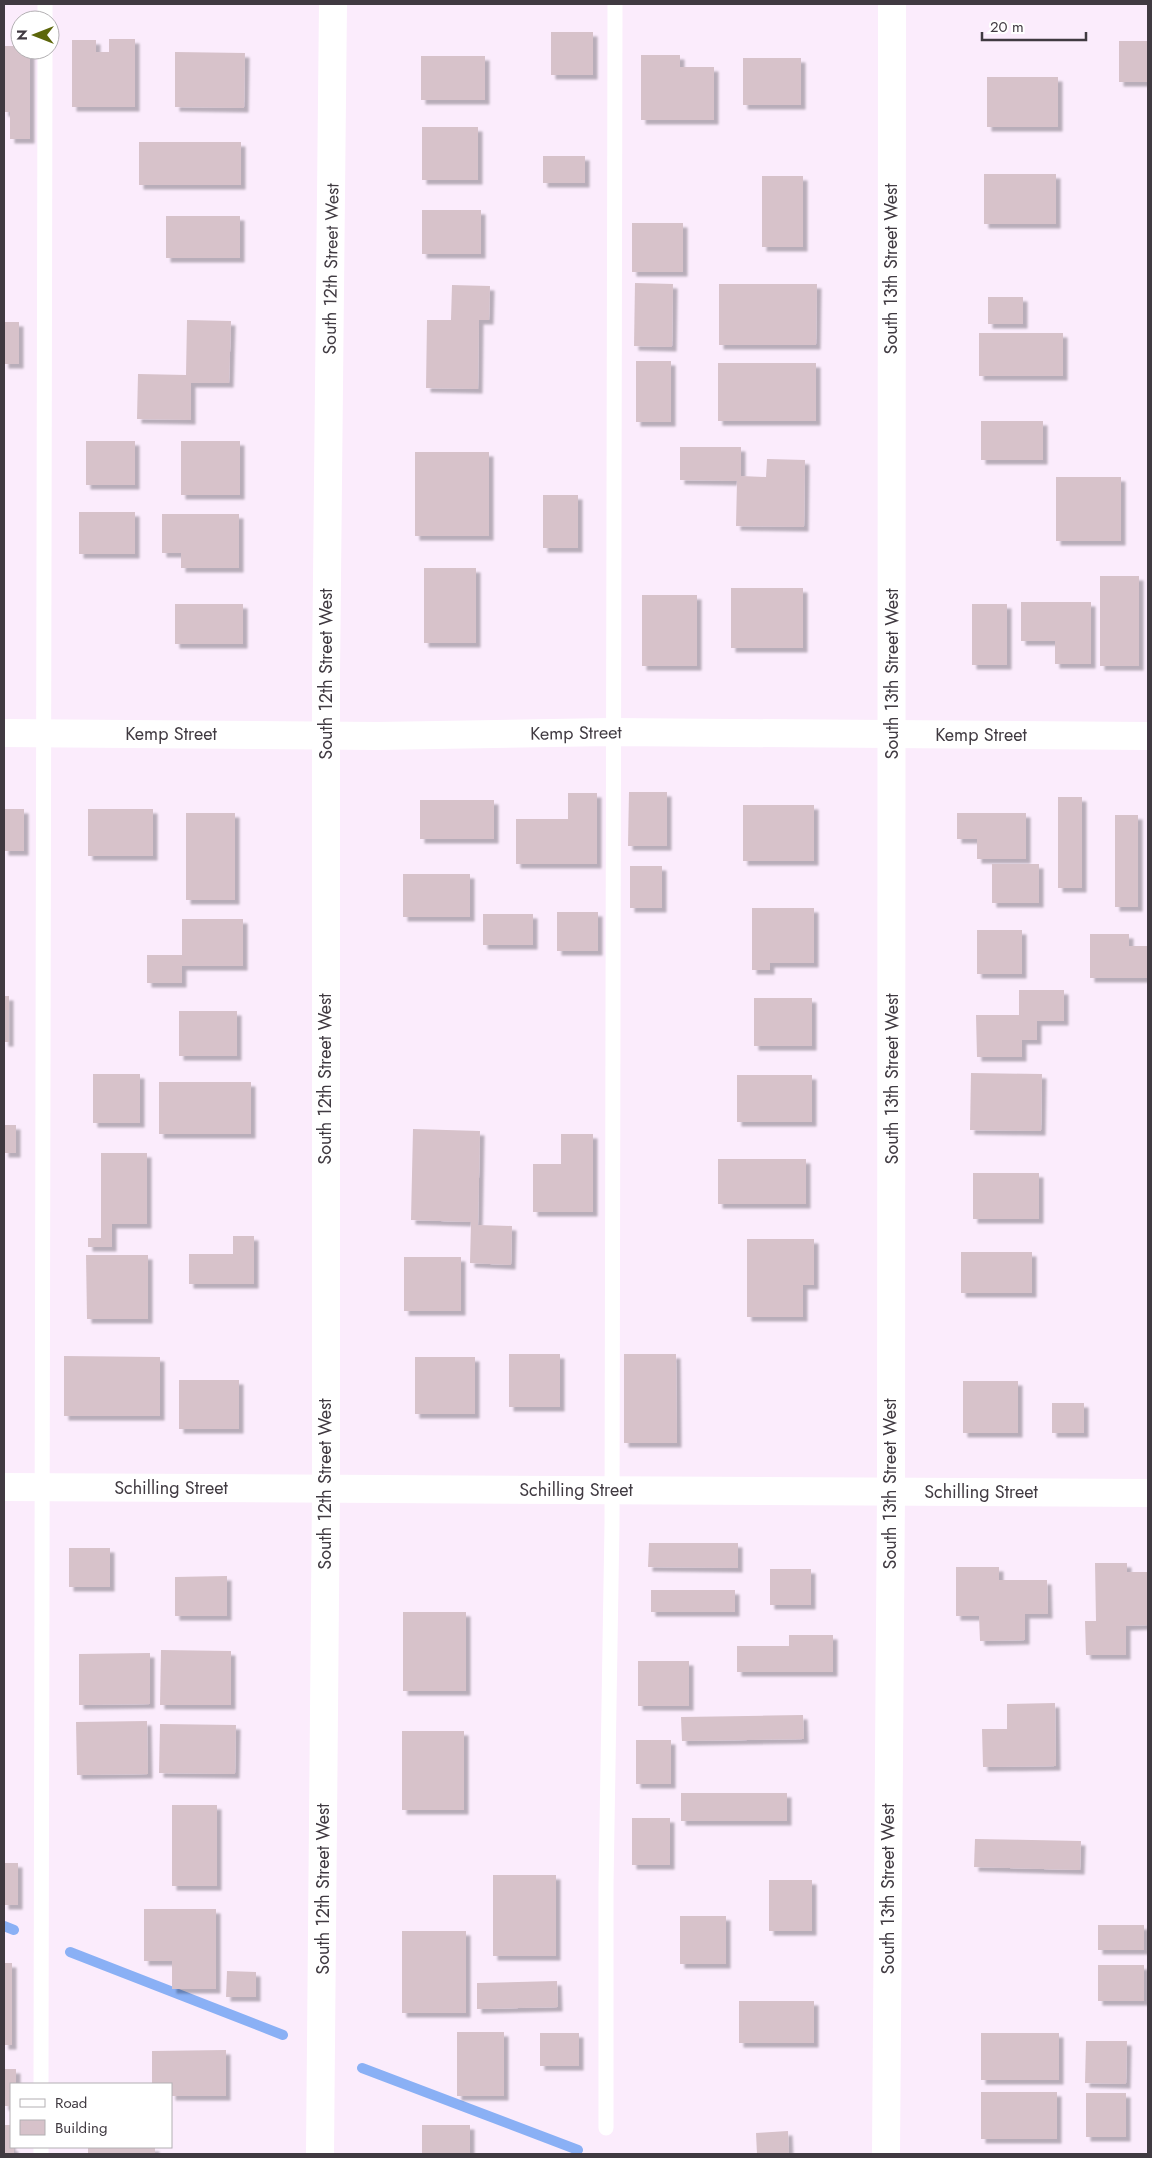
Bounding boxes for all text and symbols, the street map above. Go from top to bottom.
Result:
north arrow [10,10,60,60]
scale bar [982,10,1086,42]
text: 20 m [990,16,1024,38]
text: N [12,29,32,41]
street label: South 12th Street West [317,182,346,355]
street label: South 13th Street West [878,183,904,354]
street label: South 12th Street West [313,588,339,760]
street label: South 13th Street West [879,588,905,759]
street label: Kemp Street [530,719,623,747]
street label: Kemp Street [125,721,217,747]
street label: Kemp Street [935,722,1027,748]
street label: South 12th Street West [312,993,338,1165]
street label: South 13th Street West [879,993,905,1164]
street label: South 12th Street West [312,1398,338,1570]
street label: South 13th Street West [877,1398,903,1569]
street label: Schilling Street [114,1475,228,1501]
street label: Schilling Street [519,1477,633,1503]
street label: Schilling Street [924,1479,1038,1505]
street label: South 12th Street West [310,1803,336,1975]
street label: South 13th Street West [875,1803,901,1974]
legend [10,2083,172,2148]
text: Road [55,2092,87,2114]
text: Building [55,2117,107,2139]

